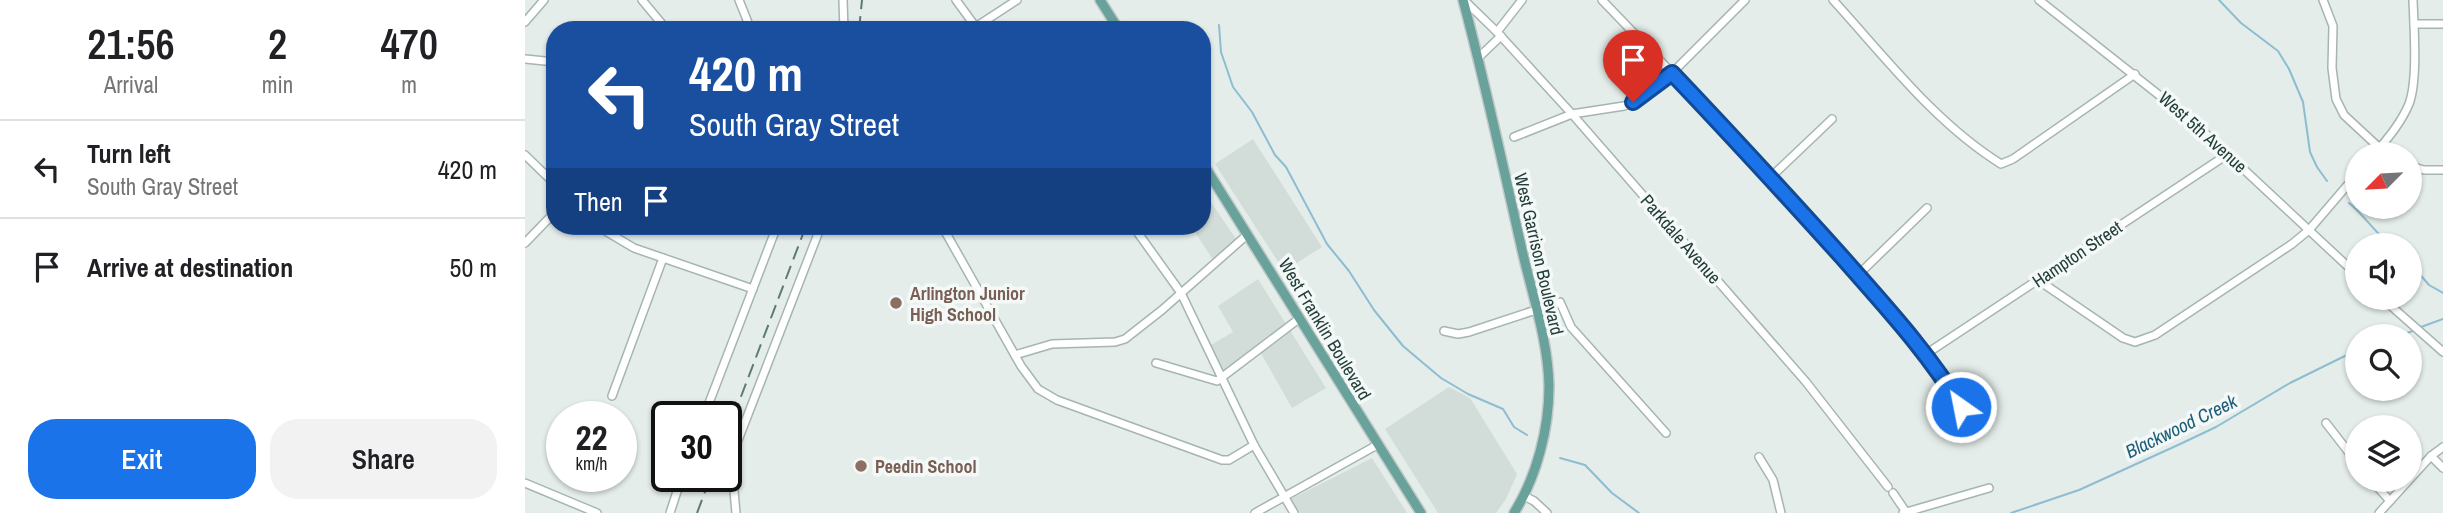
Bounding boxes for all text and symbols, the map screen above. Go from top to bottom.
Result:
text: 21:56 [87,16,175,72]
text: 2 [268,16,287,72]
text: 470 [380,16,438,72]
pin [1603,30,1663,102]
text: 420 m [689,40,803,106]
icon: arrive [1614,41,1652,79]
icon: left [574,49,665,140]
text: Arrival [104,69,158,100]
text: min [262,69,293,100]
text: m [401,69,417,100]
street label: West 5th Avenue [2153,86,2253,178]
text: South Gray Street [689,103,899,146]
text: Turn left [87,136,171,171]
north arrow [2345,142,2422,219]
map controls [2345,142,2422,492]
icon: left [28,150,66,188]
text: 420 m [438,152,497,187]
text: South Gray Street [87,171,238,202]
street label: West Garrison Boulevard [1508,171,1570,337]
icon: arrive [637,182,675,220]
text: Then [574,184,623,219]
street label: Parkdale Avenue [1635,189,1727,289]
street label: Hampton Street [2027,215,2127,293]
button: sound [2345,233,2422,310]
icon: arrive [28,248,66,286]
text: Arrive at destination [87,250,293,285]
text: 50 m [450,250,497,285]
street label: West Franklin Boulevard [1273,253,1377,405]
place label: Arlington Junior High School [910,281,1025,327]
marker: Arlington Junior High School [888,295,904,311]
button: search [2345,324,2422,401]
position arrow [1924,370,1998,444]
water label: Blackwood Creek [2121,387,2242,464]
speed limit sign: 30 [651,401,742,492]
text: 22 [576,414,607,461]
button: layers [2345,415,2422,492]
button: Exit [28,419,256,499]
button: Share [270,419,497,499]
text: km/h [576,451,608,476]
place label: Peedin School [875,454,977,479]
marker: Peedin School [853,458,869,474]

